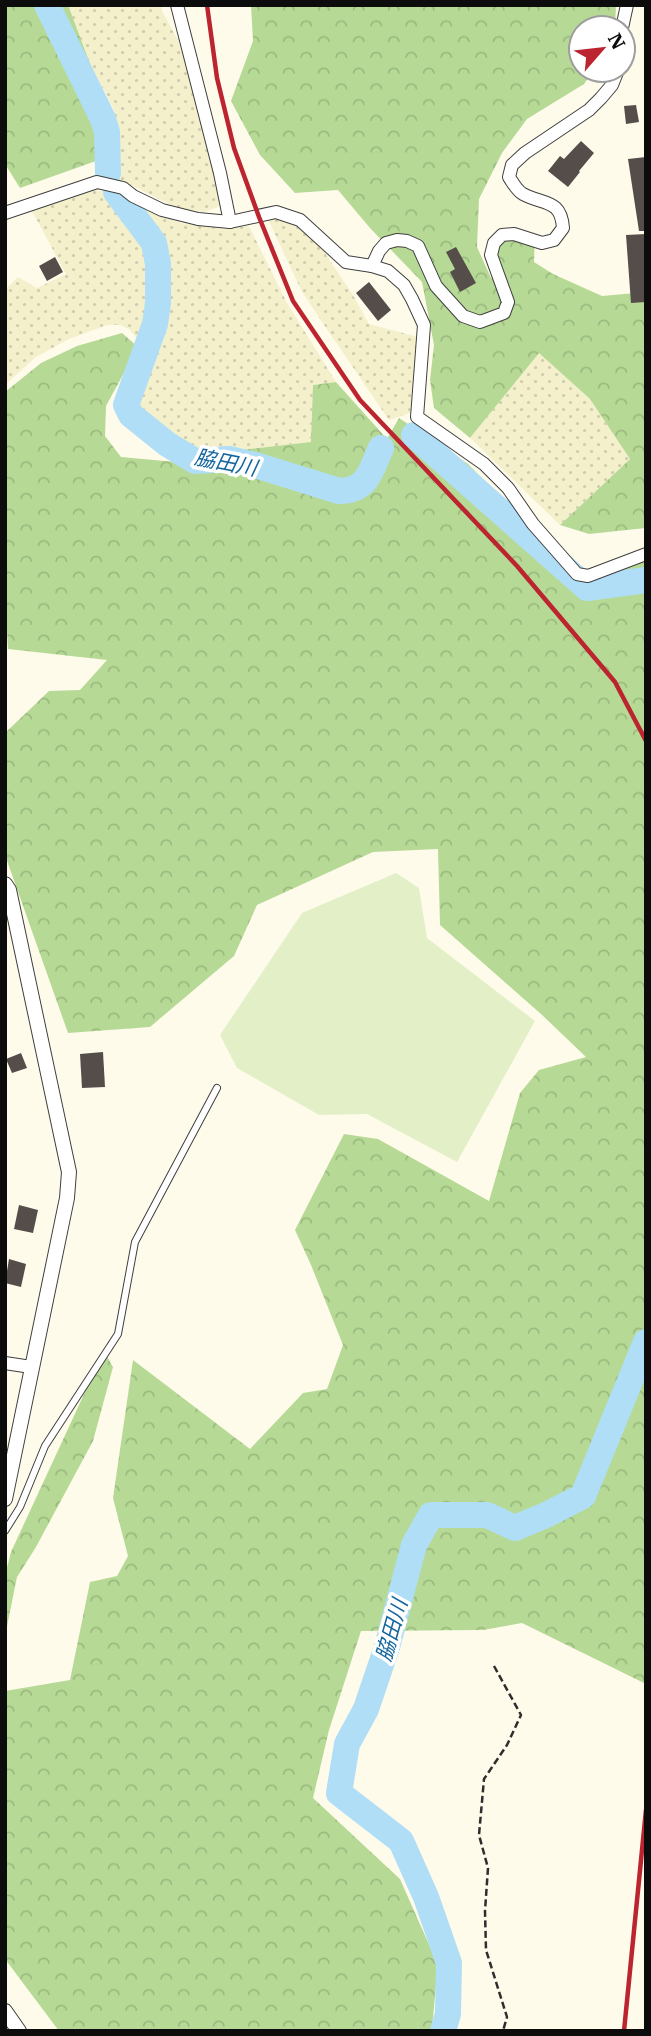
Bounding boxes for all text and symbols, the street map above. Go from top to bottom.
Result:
north arrow [567,14,637,84]
text: N [603,29,631,53]
water label: 脇田川 [192,442,262,482]
water label: 脇田川 [369,1594,414,1664]

